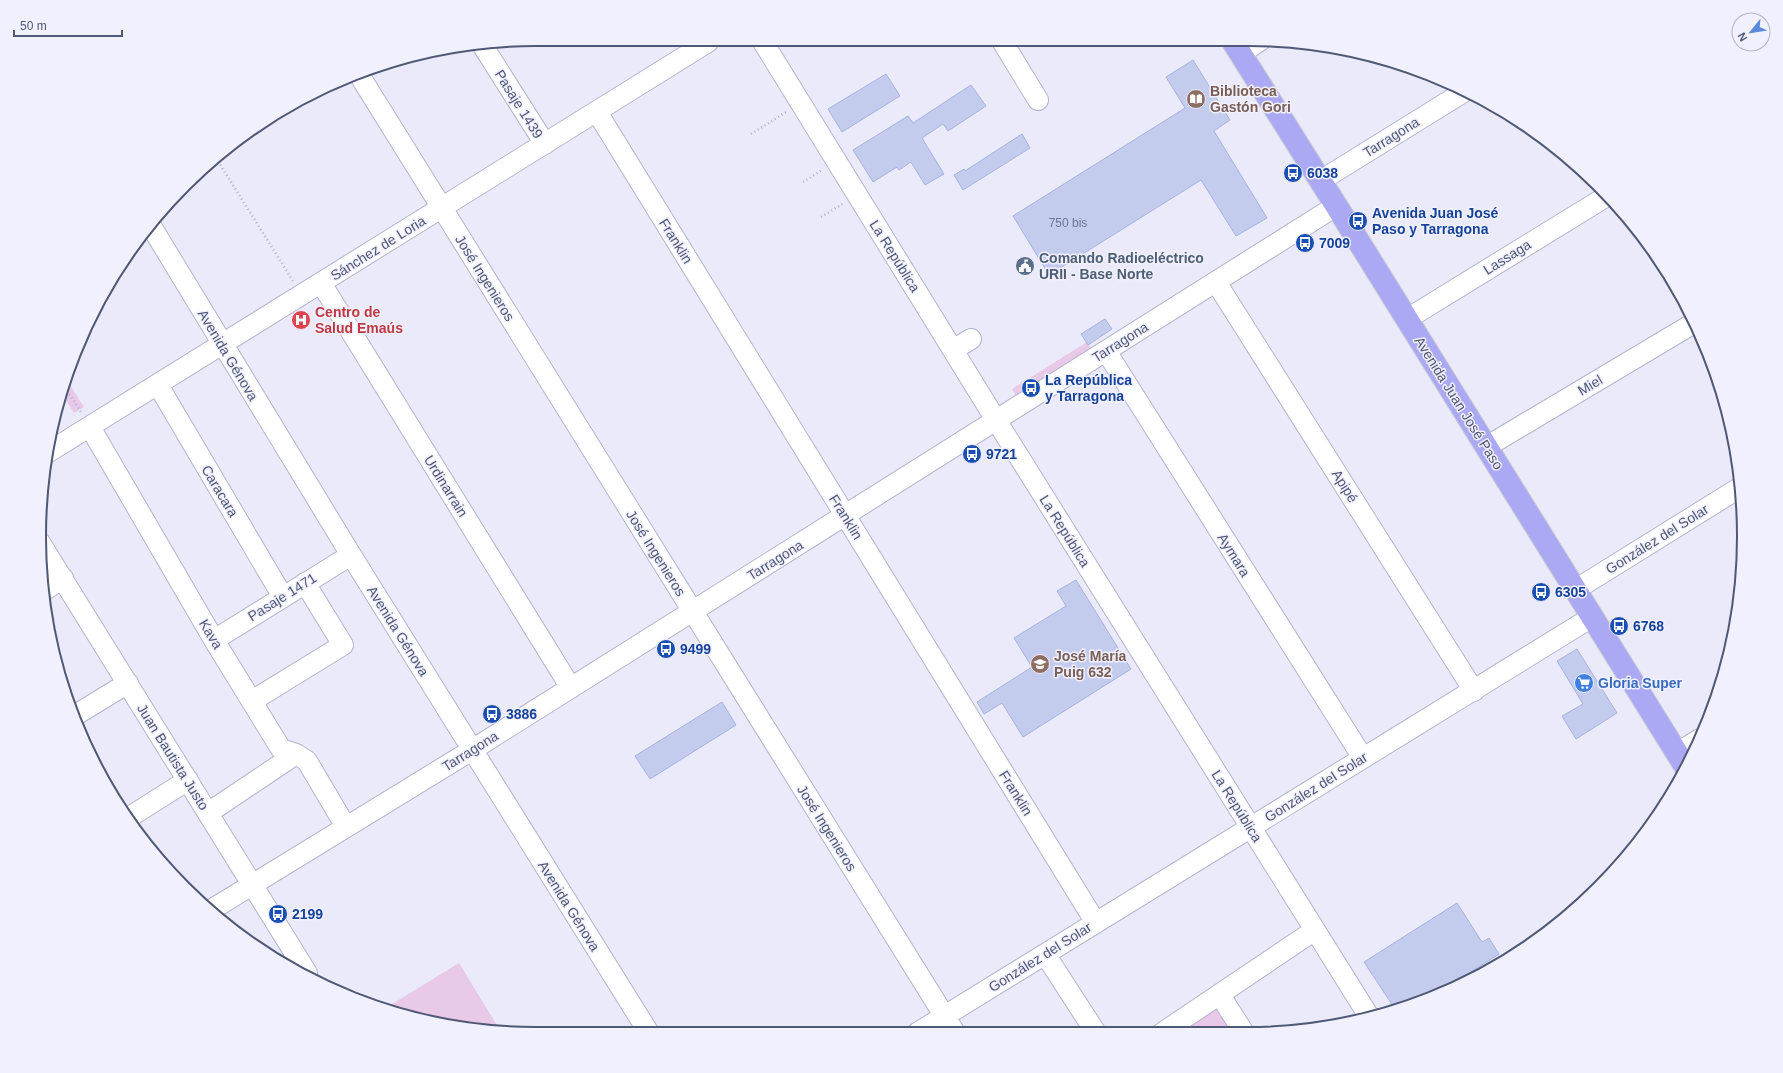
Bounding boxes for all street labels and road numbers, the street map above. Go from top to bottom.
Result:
street label: Pasaje 1439 [492,67,547,141]
street label: Tarragona [1360,113,1422,160]
street label: Sánchez de Loria [328,212,429,284]
street label: Franklin [656,216,696,266]
street label: La República [867,217,924,295]
street label: José Ingenieros [452,232,518,324]
street label: Lassaga [1480,236,1534,278]
street label: Avenida Génova [195,307,262,404]
street label: Tarragona [1089,318,1151,365]
street label: Avenida Juan José Paso [1411,334,1507,473]
street label: Miel [1575,372,1605,398]
street label: Urdinarrain [421,452,471,520]
street label: Caracara [198,462,242,520]
street label: Apipé [1329,467,1361,506]
street label: Franklin [826,492,866,542]
street label: La República [1037,492,1094,570]
street label: González del Solar [1603,501,1712,577]
street label: José Ingenieros [623,507,689,599]
street label: Aymara [1215,530,1254,580]
street label: Tarragona [744,536,806,583]
street label: Pasaje 1471 [245,569,319,624]
street label: Avenida Génova [364,583,432,679]
street label: Kava [196,616,226,652]
street label: Juan Bautista Justo [134,701,212,813]
street label: Tarragona [439,727,501,774]
street label: González del Solar [1262,749,1371,825]
street label: La República [1209,767,1266,845]
street label: Franklin [996,768,1036,818]
street label: José Ingenieros [794,782,860,874]
street label: Avenida Génova [535,858,603,954]
street label: González del Solar [986,919,1095,995]

